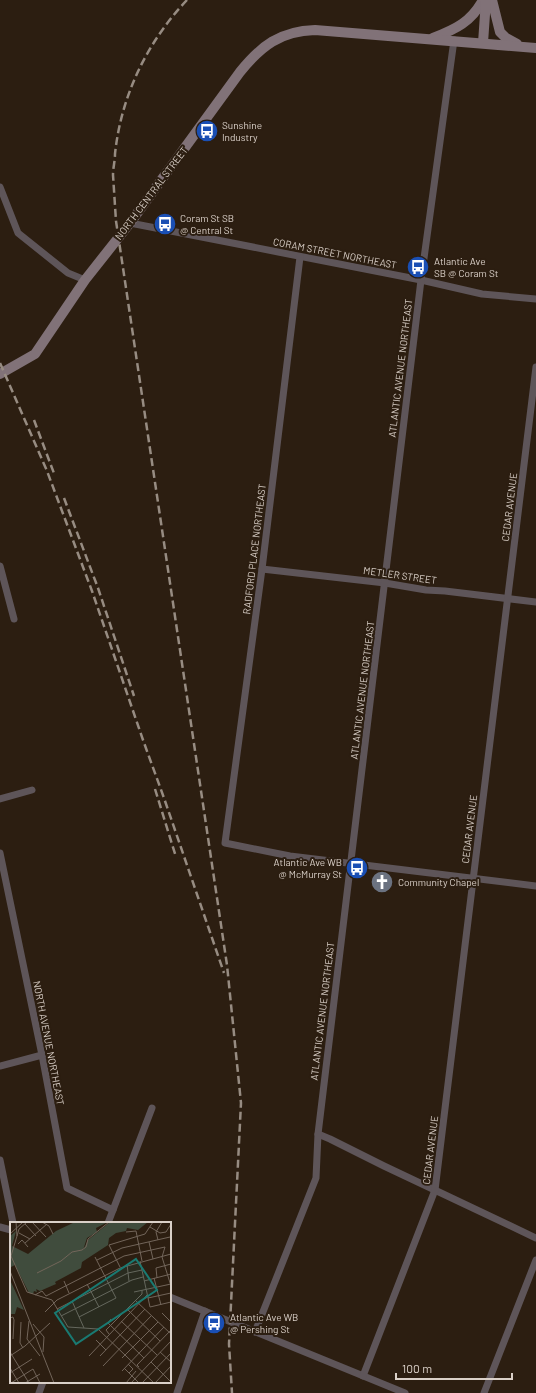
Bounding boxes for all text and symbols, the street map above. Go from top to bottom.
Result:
bus stop icon: Sunshine Industry [194,118,220,144]
place label: Sunshine Industry [222,119,262,143]
street label: NORTH CENTRAL STREET [112,144,190,242]
bus stop icon: Coram St SB @ Central St [152,211,178,237]
place label: Coram St SB @ Central St [180,212,234,236]
street label: CORAM STREET NORTHEAST [272,235,398,271]
bus stop icon: Atlantic Ave SB @ Coram St [405,254,431,280]
place label: Atlantic Ave SB @ Coram St [434,255,499,279]
street label: ATLANTIC AVENUE NORTHEAST [386,298,414,438]
street label: CEDAR AVENUE [499,472,519,542]
street label: RADFORD PLACE NORTHEAST [240,483,268,615]
street label: METLER STREET [363,564,438,586]
street label: ATLANTIC AVENUE NORTHEAST [348,620,376,760]
street label: CEDAR AVENUE [459,794,479,864]
bus stop icon: Atlantic Ave WB @ McMurray St [344,855,370,881]
place label: Atlantic Ave WB @ McMurray St [274,856,342,880]
church icon: Community Chapel [369,869,395,895]
place label: Community Chapel [398,876,479,888]
street label: ATLANTIC AVENUE NORTHEAST [308,941,336,1081]
street label: NORTH AVENUE NORTHEAST [31,980,67,1106]
street label: CEDAR AVENUE [420,1115,440,1185]
inset map [10,1222,171,1383]
bus stop icon: Atlantic Ave WB @ Pershing St [201,1310,227,1336]
place label: Atlantic Ave WB @ Pershing St [230,1311,298,1335]
scale bar [396,1355,512,1381]
text: 100 m [402,1361,432,1375]

